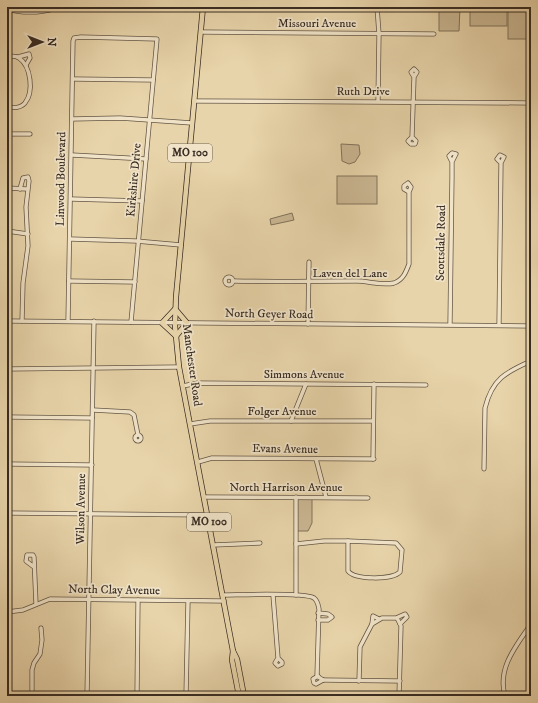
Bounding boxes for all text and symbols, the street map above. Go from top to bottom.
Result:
street label: Missouri Avenue [278,16,356,31]
north arrow [22,22,62,62]
text: N [44,37,58,47]
street label: Ruth Drive [336,84,390,99]
street label: Linwood Boulevard [53,132,69,226]
street label: Kirkshire Drive [123,142,145,218]
road number: MO 100 [168,144,212,162]
street label: Scottsdale Road [433,205,449,281]
street label: Laven del Lane [313,266,387,281]
street label: North Geyer Road [225,306,313,322]
street label: Manchester Road [179,323,205,407]
street label: Simmons Avenue [264,367,344,382]
street label: Folger Avenue [248,404,316,419]
street label: Evans Avenue [252,441,318,457]
street label: Wilson Avenue [73,473,89,546]
street label: North Harrison Avenue [229,480,343,495]
road number: MO 100 [187,513,231,531]
street label: North Clay Avenue [68,582,160,598]

